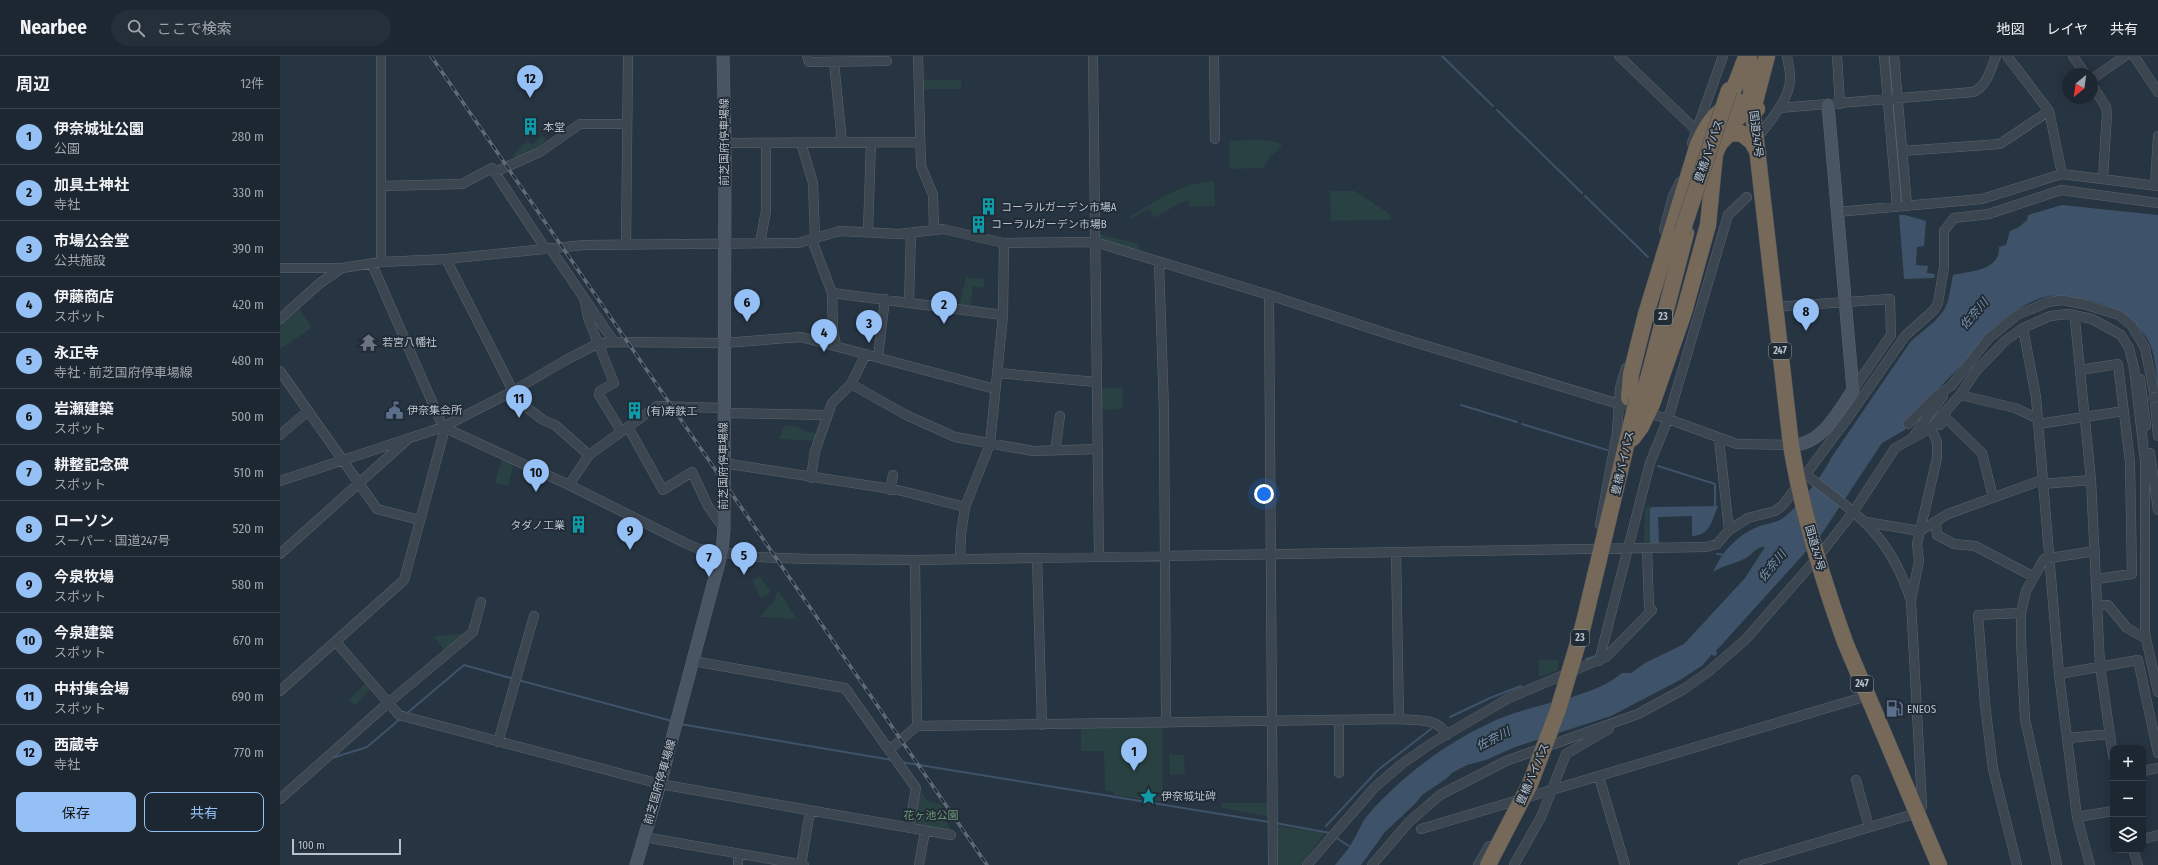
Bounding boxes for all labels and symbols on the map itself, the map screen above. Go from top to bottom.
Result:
pin: 12 [517,65,543,98]
north arrow [2062,68,2098,104]
street label: 前芝国府停車場線 [718,98,731,186]
street label: 国道247号 [1747,110,1765,158]
building icon: 本堂 [520,117,540,137]
street label: 豊橋バイパス [1692,118,1726,184]
place label: 本堂 [543,121,565,134]
building icon: コーラルガーデン市場A [978,197,998,217]
place label: コーラルガーデン市場A [1001,201,1117,214]
building icon: コーラルガーデン市場B [968,214,988,234]
place label: コーラルガーデン市場B [991,218,1107,231]
pin: 6 [734,289,760,322]
pin: 2 [931,291,957,324]
water label: 佐奈川 [1957,294,1992,332]
pin: 8 [1793,298,1819,331]
road number: 23 [1654,309,1672,325]
pin: 3 [856,310,882,343]
pin: 4 [811,319,837,352]
temple icon: 若宮八幡社 [359,332,379,352]
place label: 若宮八幡社 [382,336,437,349]
road number: 247 [1769,343,1791,359]
pin: 11 [506,385,532,418]
public building icon: 伊奈集会所 [384,400,404,420]
building icon: (有)寿鉄工 [624,401,644,421]
place label: 伊奈集会所 [407,404,463,417]
place label: (有)寿鉄工 [647,405,698,418]
street label: 前芝国府停車場線 [717,422,730,510]
street label: 豊橋バイパス [1609,429,1637,497]
pin: 10 [523,459,549,492]
your location [1254,484,1274,504]
building icon: タダノ工業 [568,515,588,535]
pin: 9 [617,517,643,550]
place label: タダノ工業 [510,519,565,532]
street label: 国道247号 [1802,524,1828,572]
pin: 5 [731,542,757,575]
pin: 7 [696,544,722,577]
water label: 佐奈川 [1755,546,1790,584]
road number: 23 [1571,630,1589,646]
road number: 247 [1851,676,1873,692]
fuel station icon: ENEOS [1884,699,1904,719]
place label: ENEOS [1907,703,1937,716]
water label: 佐奈川 [1474,724,1514,753]
street label: 前芝国府停車場線 [642,738,678,826]
pin: 1 [1121,738,1147,771]
street label: 豊橋バイパス [1514,741,1552,807]
place icon: 伊奈城址碑 [1138,786,1158,806]
place label: 伊奈城址碑 [1161,790,1216,803]
park label: 花ヶ池公園 [904,809,959,822]
scale bar [292,837,401,856]

